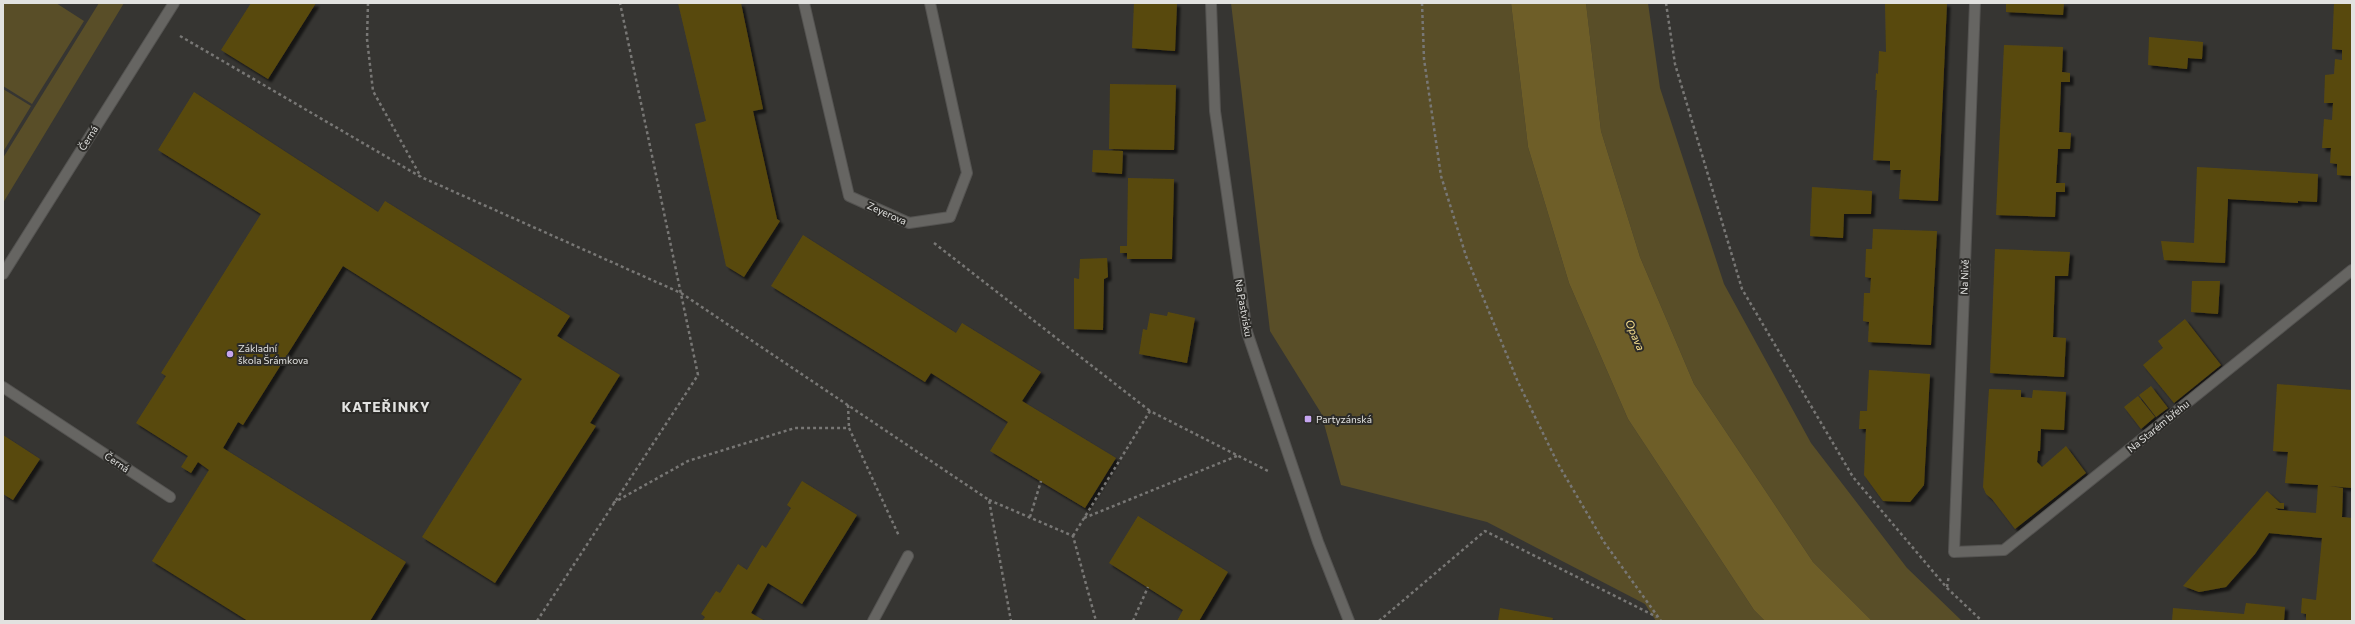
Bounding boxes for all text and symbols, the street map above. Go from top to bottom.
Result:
street label: Černá [76,123,100,153]
street label: Zeyerova [865,199,909,227]
street label: Na Nivě [1957,259,1971,295]
street label: Na Pastvisku [1233,278,1255,338]
water label: Opava [1623,317,1648,352]
place label: Základní škola Šrámkova [238,342,308,366]
marker: Základní škola Šrámkova [225,349,235,359]
street label: Na Starém břehu [2125,397,2191,455]
district label: KATEŘINKY [342,398,430,415]
place label: Partyzánská [1316,413,1372,425]
marker: Partyzánská [1303,414,1313,424]
street label: Černá [102,450,132,474]

